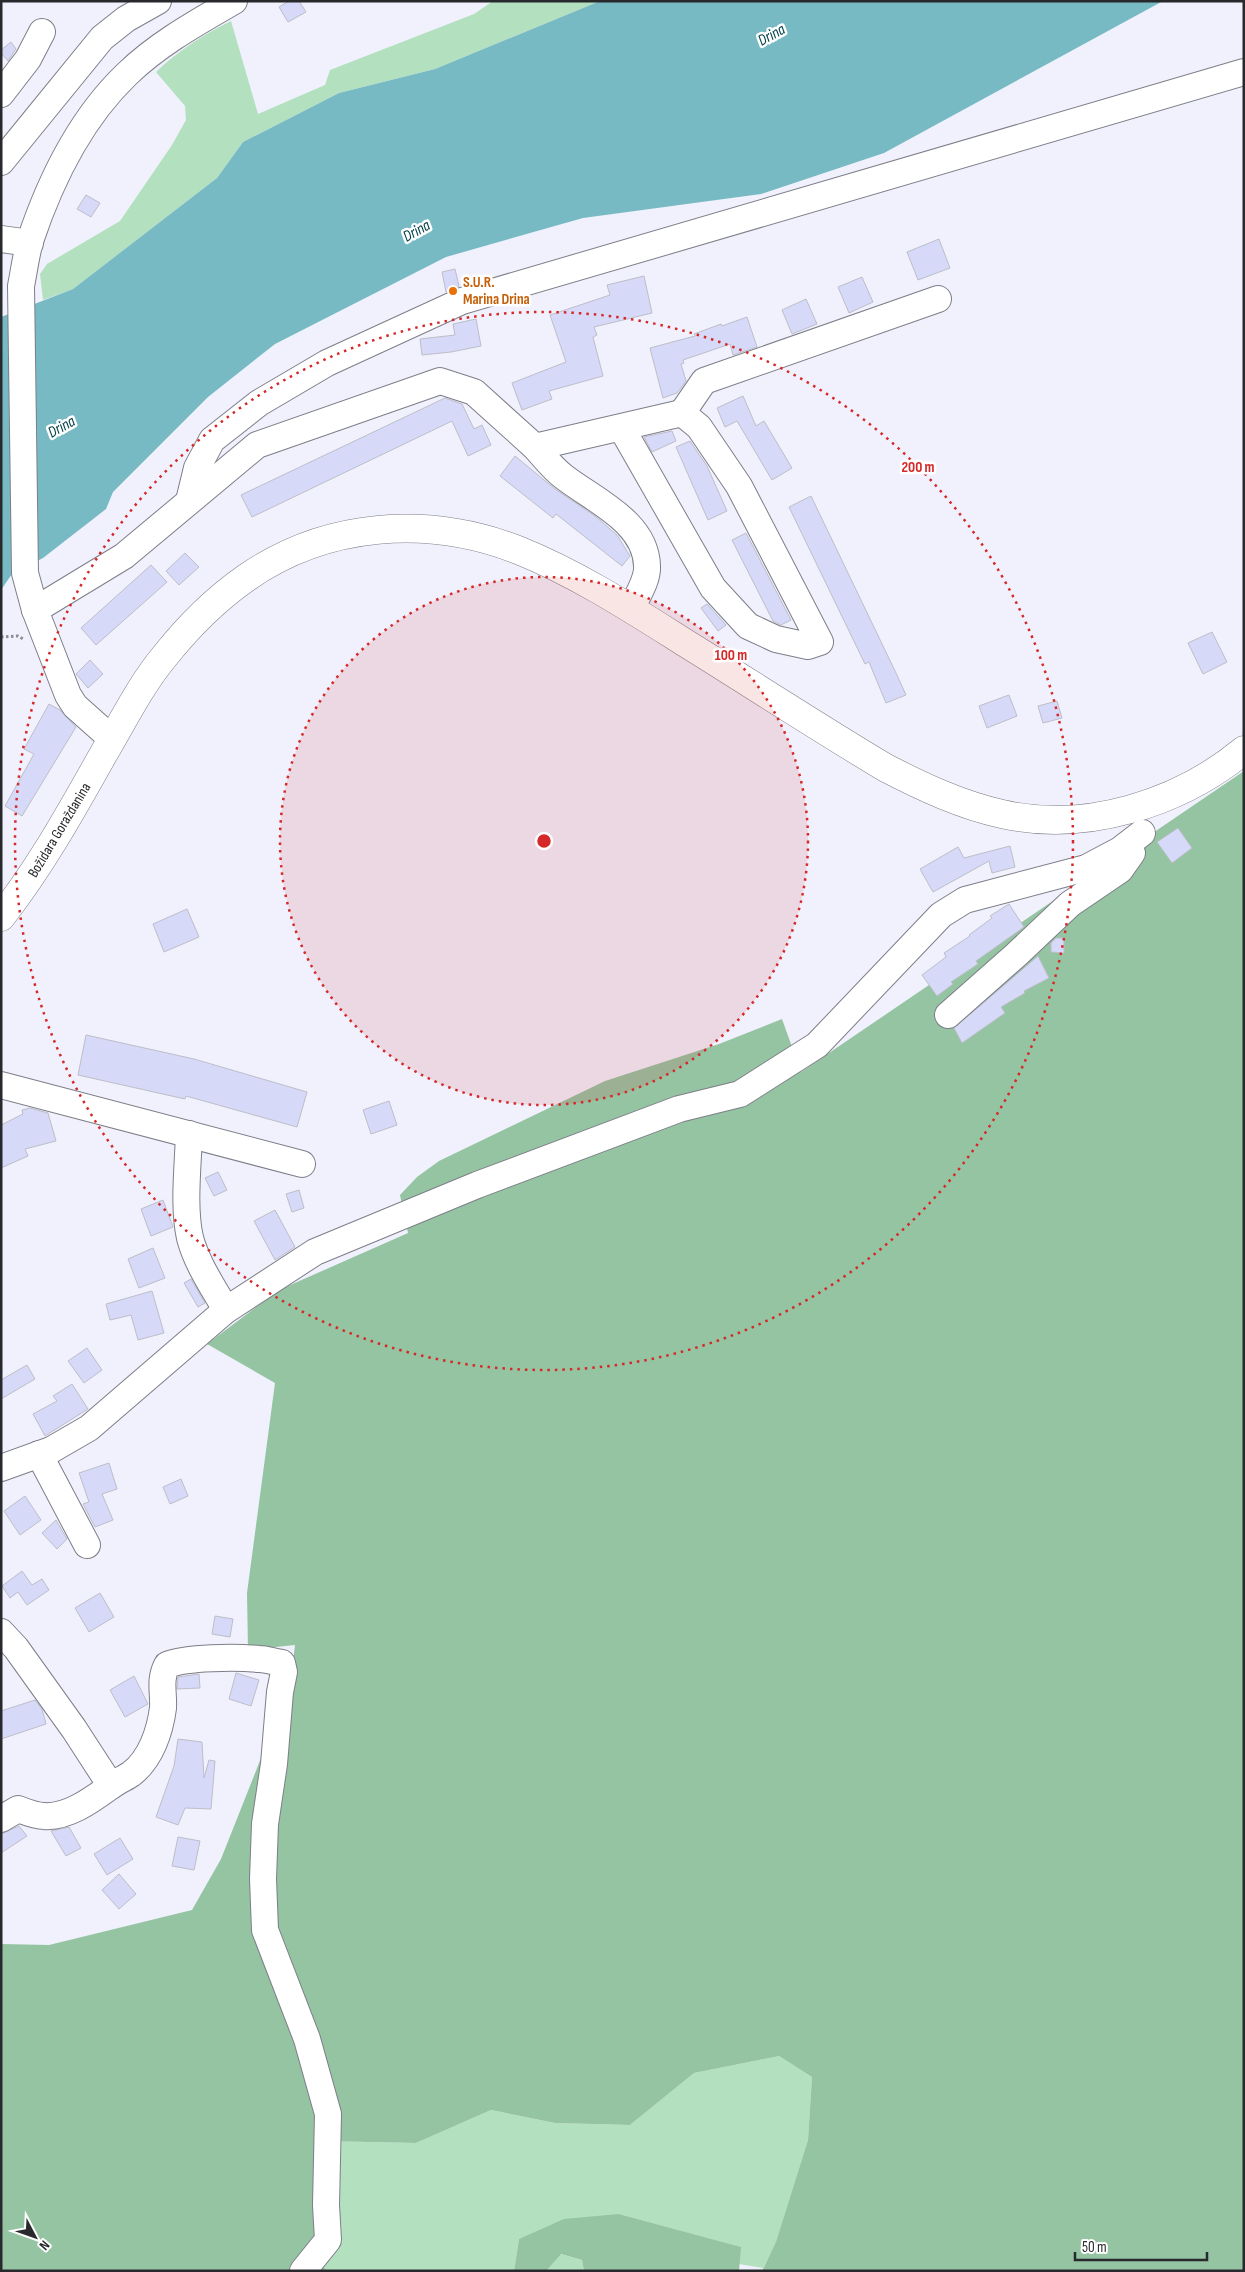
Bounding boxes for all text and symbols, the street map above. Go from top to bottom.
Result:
water label: Drina [755,20,789,50]
water label: Drina [400,216,434,246]
place label: S.U.R. Marina Drina [463,273,530,309]
marker: S.U.R. Marina Drina [447,285,459,297]
water label: Drina [45,412,79,442]
text: 200 m [901,458,935,477]
text: 100 m [715,646,747,665]
street label: Božidara Goraždanina [24,779,95,881]
centre of rings [535,832,553,850]
north arrow [10,2212,60,2262]
scale bar [1075,2230,1208,2262]
text: N [36,2237,53,2254]
text: 50 m [1082,2238,1107,2257]

